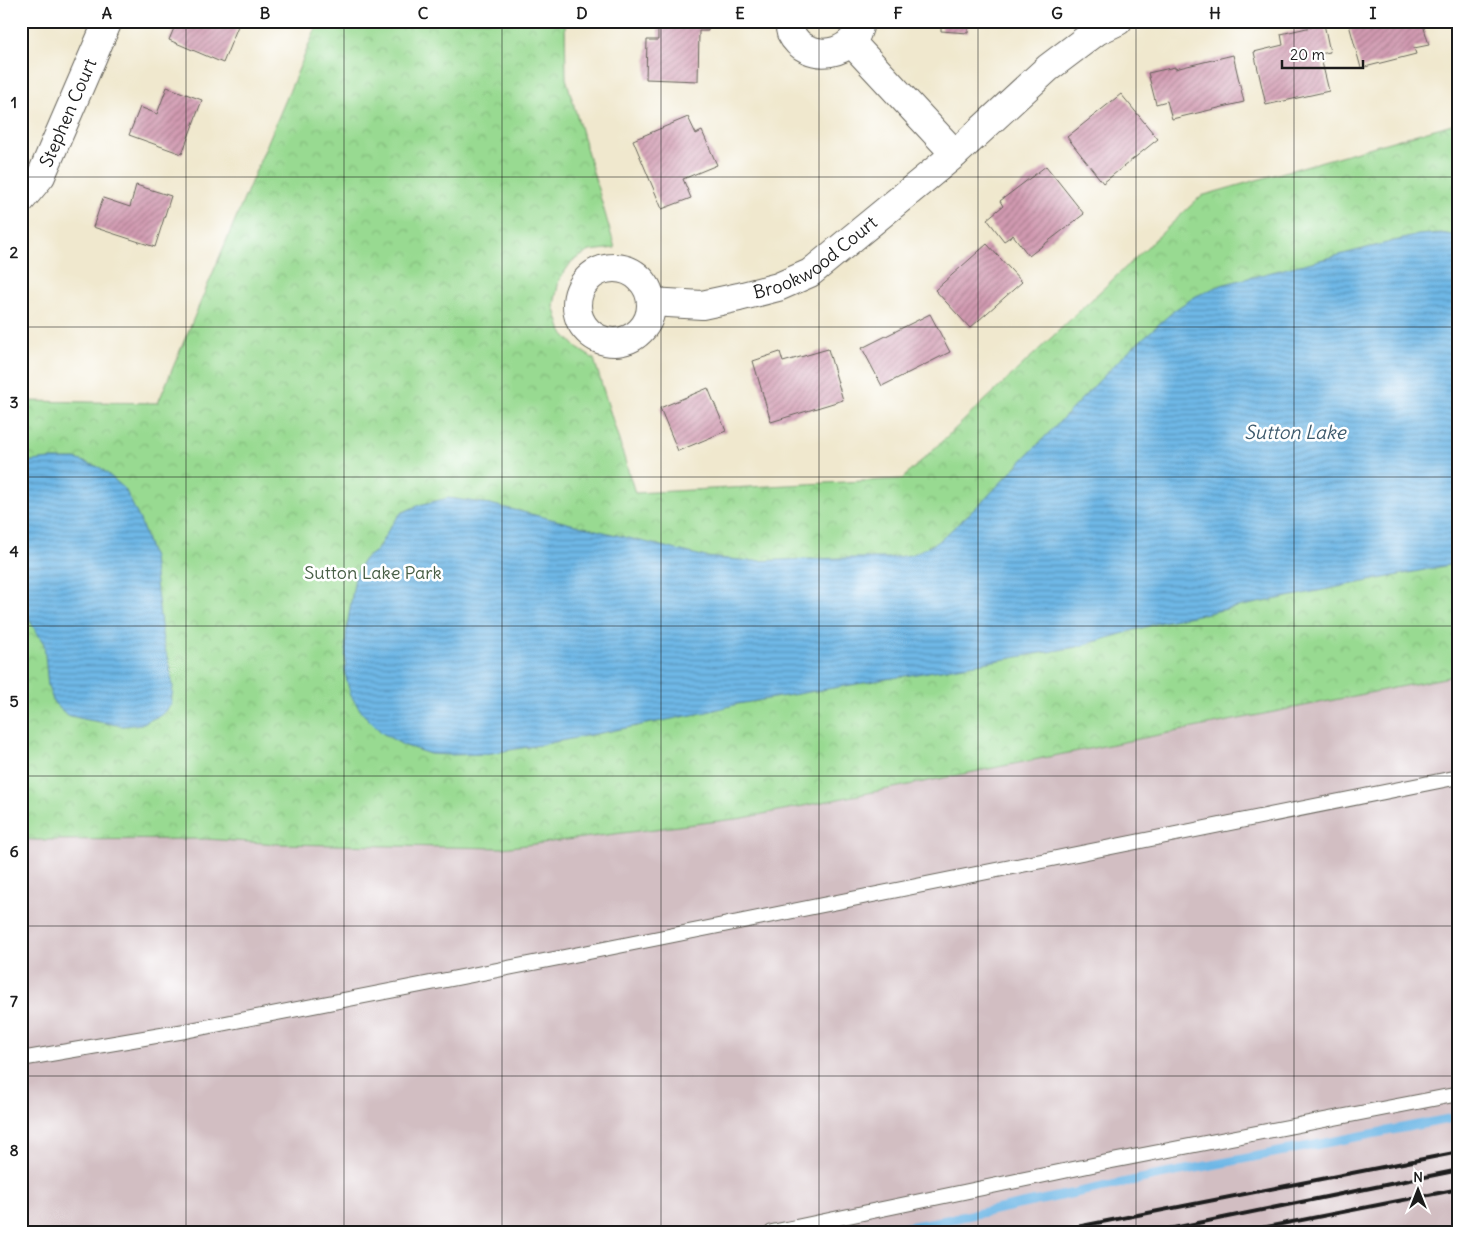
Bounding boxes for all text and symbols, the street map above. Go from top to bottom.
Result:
text: A [102,3,112,23]
text: B [260,3,271,23]
text: C [418,3,429,23]
text: D [576,3,588,23]
text: E [735,3,745,23]
text: F [893,3,903,23]
text: G [1051,3,1063,23]
text: H [1209,3,1221,23]
text: I [1370,3,1377,23]
scale bar [1282,38,1364,70]
text: 20 m [1290,45,1325,64]
street label: Stephen Court [34,55,101,171]
text: 1 [11,92,17,112]
street label: Brookwood Court [751,211,882,304]
text: 2 [10,242,19,262]
text: 3 [9,392,19,412]
water label: Sutton Lake [1244,420,1348,444]
text: 4 [9,541,19,561]
park label: Sutton Lake Park [304,561,442,584]
text: 5 [9,691,19,711]
text: 6 [9,841,19,861]
text: 7 [10,991,18,1011]
text: 8 [9,1140,19,1160]
north arrow [1392,1166,1442,1216]
text: N [1413,1168,1423,1186]

